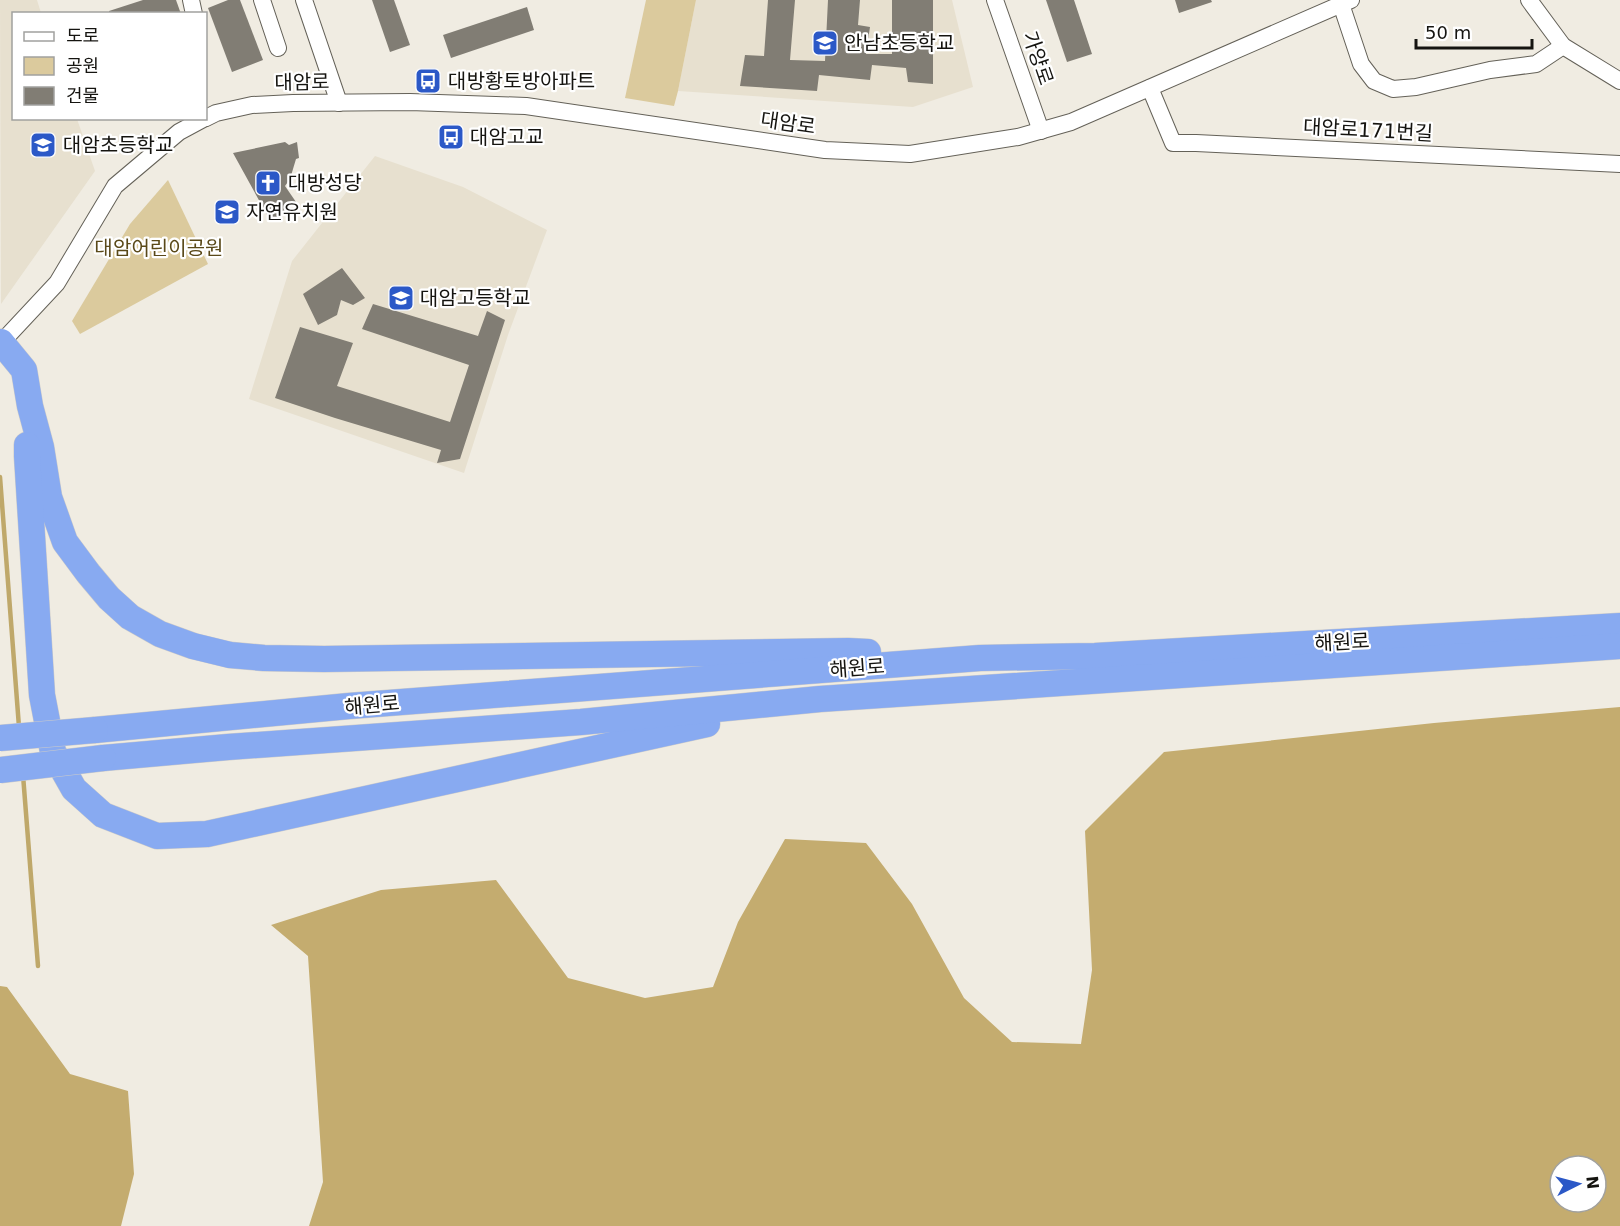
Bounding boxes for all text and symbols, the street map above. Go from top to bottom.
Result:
legend [12,12,207,120]
scale bar [1416,12,1532,50]
text: 50 m [1425,22,1471,43]
text: 도로 [66,25,99,46]
school or university icon: 안남초등학교 [810,28,840,58]
street label: 가양로 [1018,28,1058,88]
place label: 안남초등학교 [844,31,954,55]
text: 공원 [66,55,99,76]
bus stop icon: 대방황토방아파트 [413,66,443,96]
place label: 대방황토방아파트 [448,69,595,93]
street label: 대암로 [274,70,330,94]
text: 건물 [66,85,99,106]
street label: 대암로 [759,107,817,139]
street label: 대암로171번길 [1302,115,1434,145]
bus stop icon: 대암고교 [436,122,466,152]
place label: 대암고교 [470,125,544,149]
school or university icon: 대암초등학교 [28,130,58,160]
place label: 대암초등학교 [63,133,173,157]
church icon: 대방성당 [253,168,283,198]
place label: 대방성당 [288,171,362,195]
school or university icon: 자연유치원 [212,197,242,227]
place label: 자연유치원 [246,200,338,224]
park label: 대암어린이공원 [95,236,223,260]
school or university icon: 대암고등학교 [386,283,416,313]
place label: 대암고등학교 [420,286,530,310]
street label: 해원로 [1314,629,1370,655]
street label: 해원로 [829,654,885,682]
street label: 해원로 [343,691,401,719]
north arrow [1548,1154,1608,1214]
text: N [1582,1175,1603,1190]

